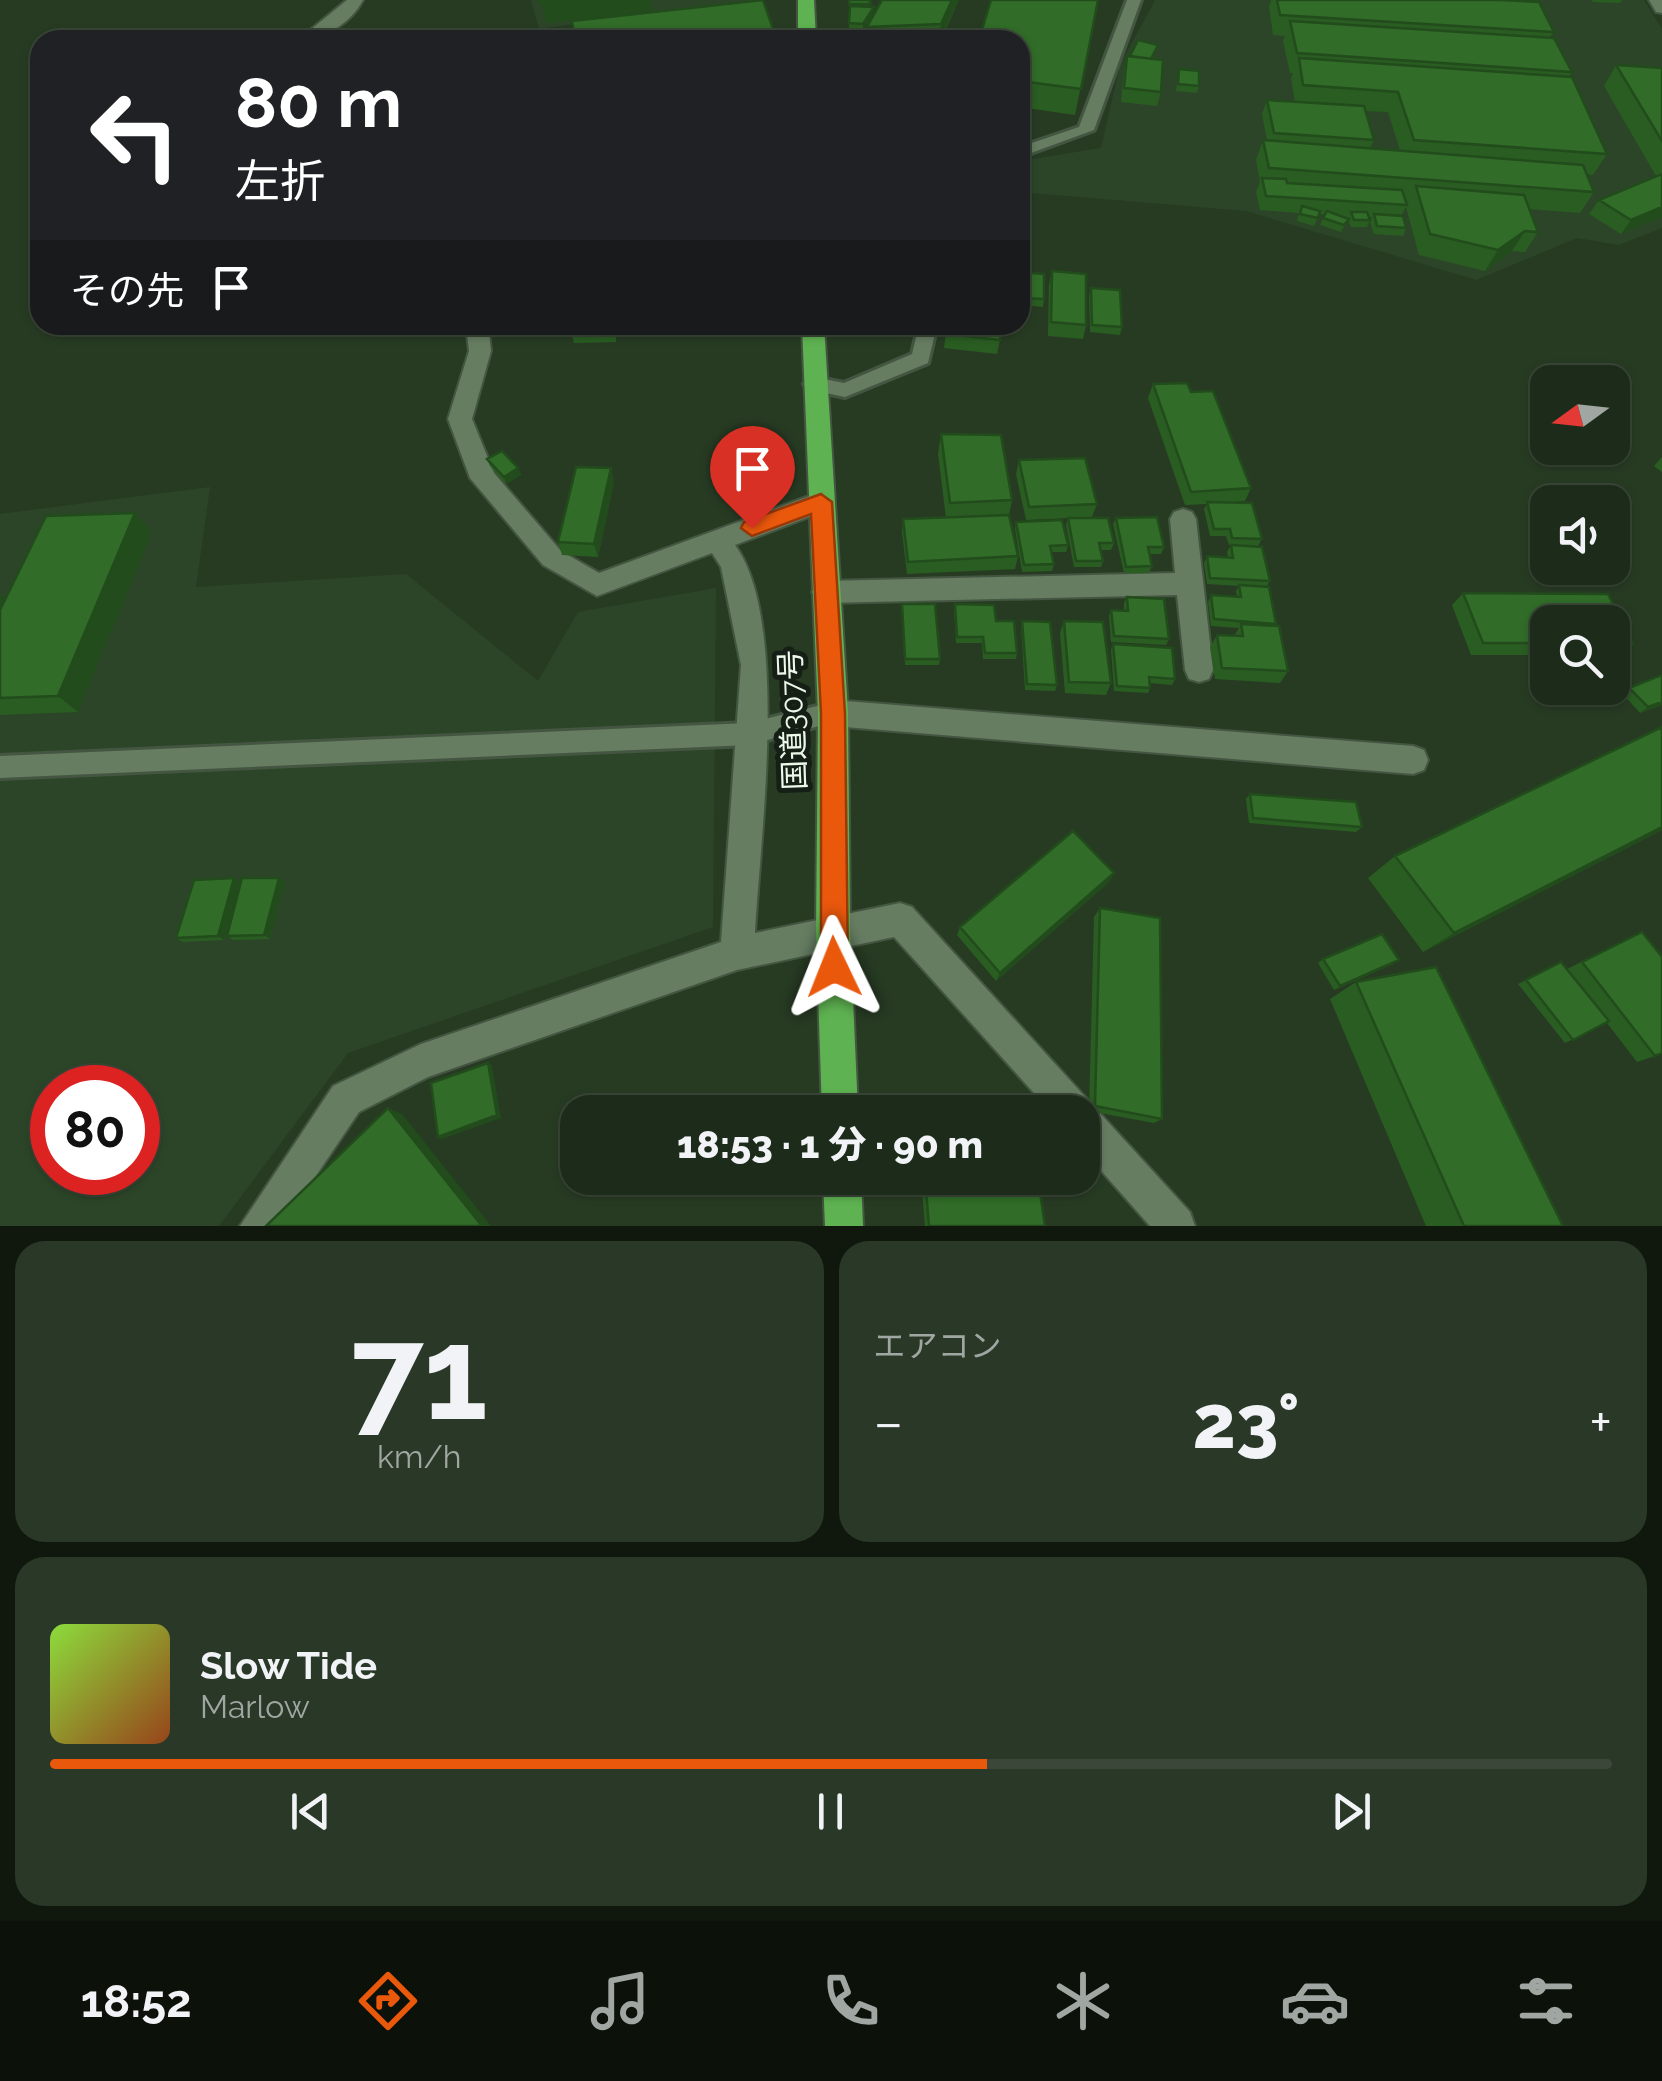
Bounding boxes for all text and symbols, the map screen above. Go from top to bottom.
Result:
text: 80 m [235,61,402,143]
icon: left [70,70,200,200]
text: 左折 [235,155,325,208]
icon: arrive [204,260,259,315]
text: その先 [70,268,184,313]
north arrow [1530,365,1630,465]
map controls [1530,365,1630,705]
pin [710,426,795,529]
icon: arrive [725,441,780,496]
button: sound [1530,485,1630,585]
button: search [1530,605,1630,705]
street label: 国道307号 [773,649,812,791]
position arrow [782,915,886,1019]
speed limit sign: 80 [30,1065,160,1195]
text: 18:53 · 1 分 · 90 m [677,1122,983,1167]
text: 71 [351,1297,488,1449]
text: エアコン [874,1327,1002,1364]
text: 23° [1193,1377,1300,1466]
text: − [874,1390,903,1455]
text: + [1589,1390,1612,1455]
text: km/h [377,1438,461,1475]
text: Slow Tide [200,1643,377,1688]
text: Marlow [200,1688,310,1725]
icon: previous [283,1784,338,1839]
icon: pause [803,1784,858,1839]
icon: next [1324,1784,1379,1839]
icon: directions [353,1966,423,2036]
icon: music [585,1966,655,2036]
icon: phone [816,1966,886,2036]
icon: climate [1048,1966,1118,2036]
icon: car [1280,1966,1350,2036]
icon: filters [1511,1966,1581,2036]
text: 18:52 [81,1975,192,2028]

